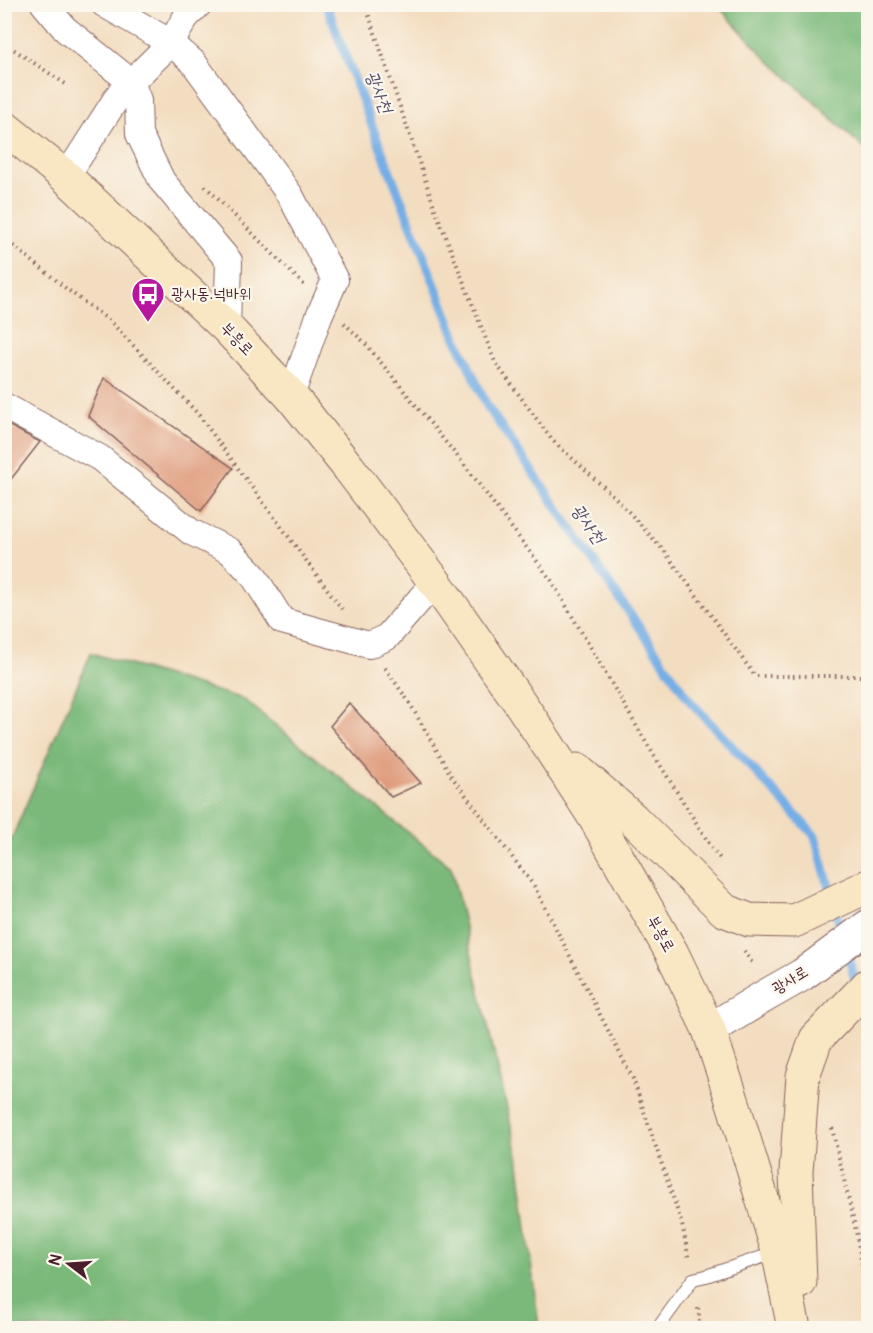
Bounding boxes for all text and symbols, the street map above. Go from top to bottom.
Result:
water label: 광사천 [360,68,398,118]
bus stop icon: 광사동.넉바위 [130,276,166,323]
place label: 광사동.넉바위 [171,284,252,304]
street label: 부흥로 [216,318,258,360]
water label: 광사천 [566,500,611,550]
street label: 부흥로 [643,912,679,956]
street label: 광사로 [768,961,812,999]
north arrow [39,1234,99,1294]
text: N [44,1252,67,1268]

